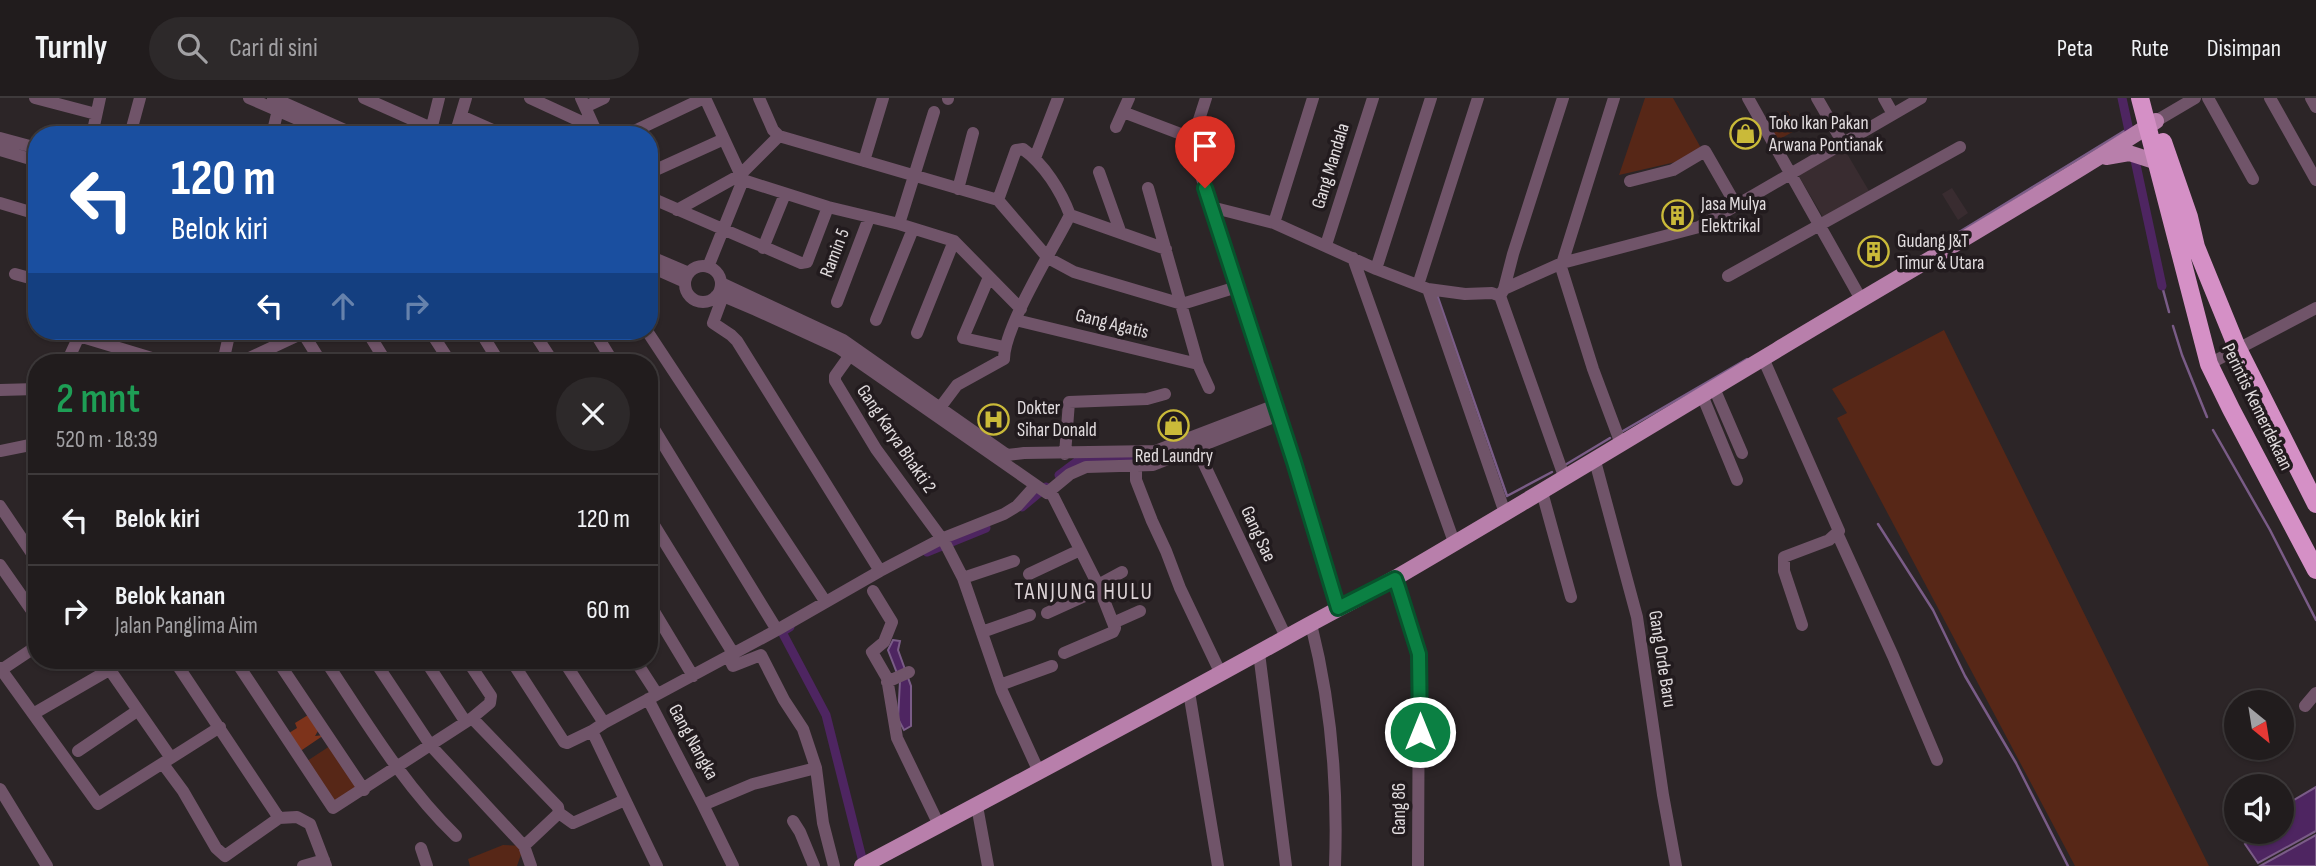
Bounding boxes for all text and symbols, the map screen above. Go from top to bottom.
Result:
search box [149,17,639,80]
text: Turnly [35,28,107,68]
icon: search [173,29,211,67]
text: Cari di sini [229,33,318,64]
text: Peta [2057,34,2093,63]
text: Rute [2131,34,2169,63]
text: Disimpan [2207,34,2281,63]
place label: Toko Ikan Pakan Arwana Pontianak [1768,112,1884,157]
pin [1175,116,1235,188]
shop icon: Toko Ikan Pakan Arwana Pontianak [1729,117,1763,151]
street label: Gang Mandala [1307,120,1355,212]
icon: arrive [1186,127,1224,165]
text: 120 m [171,150,276,209]
icon: left [56,154,147,245]
place label: Jasa Mulya Elektrikal [1700,193,1766,238]
building icon: Jasa Mulya Elektrikal [1661,198,1695,232]
text: Belok kiri [171,210,268,249]
street label: Ramin 5 [815,225,855,281]
place label: Gudang J&T Timur & Utara [1897,230,1984,275]
building icon: Gudang J&T Timur & Utara [1857,235,1891,269]
icon: left [251,287,289,325]
icon: ahead [324,287,362,325]
icon: right [397,287,435,325]
street label: Gang Agatis [1073,304,1151,344]
street label: Perintis Kemerdekaan [2216,340,2298,474]
text: 2 mnt [56,374,140,425]
button: close [556,377,630,451]
street label: Gang Karya Bhakti 2 [851,381,941,497]
place label: Dokter Sihar Donald [1017,397,1097,442]
hospital icon: Dokter Sihar Donald [977,402,1011,436]
shop icon: Red Laundry [1157,408,1191,442]
text: 520 m · 18:39 [56,426,158,454]
place label: Red Laundry [1135,445,1214,468]
icon: left [56,501,94,539]
street label: Gang Sae [1235,503,1281,565]
text: Belok kiri [115,504,200,535]
text: 120 m [577,504,630,535]
district label: TANJUNG HULU [1014,578,1154,606]
text: Belok kanan [115,581,225,612]
icon: right [56,592,94,630]
text: 60 m [586,595,630,626]
street label: Gang Orde Baru [1643,609,1681,709]
text: Jalan Panglima Aim [115,612,258,640]
north arrow [2224,690,2294,760]
map controls [2224,690,2294,844]
position arrow [1383,695,1457,769]
street label: Gang Nangka [663,700,723,784]
button: sound [2224,774,2294,844]
street label: Gang 86 [1388,783,1411,835]

